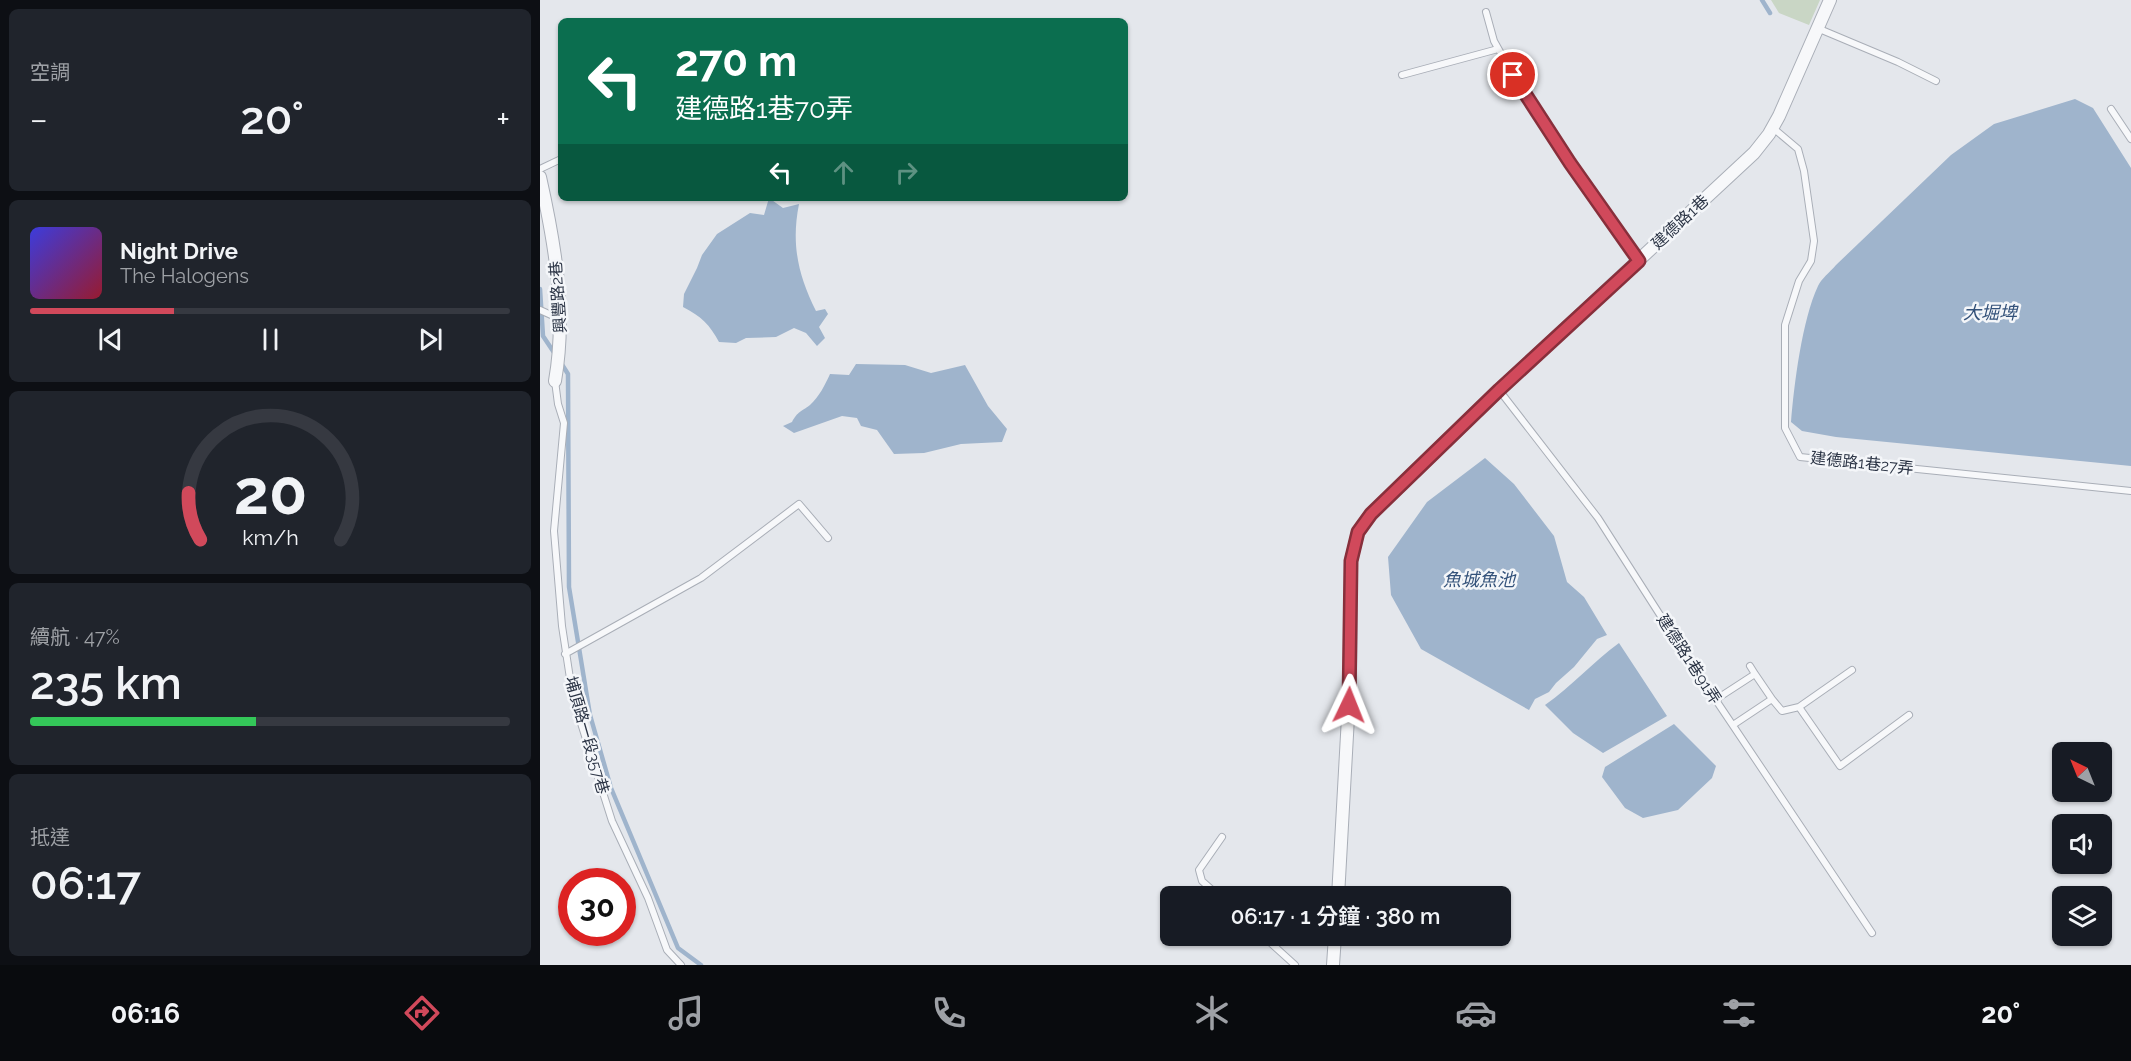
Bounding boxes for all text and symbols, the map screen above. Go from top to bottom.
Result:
text: 270 m [675,37,797,86]
icon: left [576,42,654,120]
pin [1487,49,1538,100]
icon: arrive [1496,58,1529,91]
text: 空調 [30,60,70,84]
text: 20° [240,92,304,145]
text: 建德路1巷70弄 [675,93,852,124]
text: − [30,100,48,139]
text: + [496,100,510,139]
icon: left [764,156,797,189]
icon: ahead [827,156,860,189]
icon: right [890,156,923,189]
street label: 建德路1巷 [1648,191,1712,253]
text: Night Drive [120,238,238,264]
street label: 興豐路2巷 [546,260,570,334]
text: The Halogens [120,264,249,288]
water label: 大堀埤 [1963,302,2019,323]
icon: previous [94,323,127,356]
icon: pause [254,323,287,356]
icon: next [414,323,447,356]
street label: 建德路1巷27弄 [1809,448,1915,478]
text: 20 [233,455,307,529]
text: km/h [242,525,298,550]
water label: 魚城魚池 [1443,569,1517,590]
street label: 建德路1巷91弄 [1653,611,1725,707]
text: 續航 · 47% [30,625,120,649]
text: 235 km [30,657,182,710]
position arrow [1317,673,1381,737]
street label: 埔頂路一段357巷 [561,674,613,796]
north arrow [2052,742,2112,802]
map controls [2052,742,2112,946]
button: sound [2052,814,2112,874]
text: 抵達 [30,825,70,849]
text: 06:17 [30,857,141,910]
speed limit sign: 30 [558,868,636,946]
button: layers [2052,886,2112,946]
text: 06:17 · 1 分鐘 · 380 m [1231,903,1440,929]
icon: directions [401,992,443,1034]
icon: music [665,992,707,1034]
icon: phone [928,992,970,1034]
icon: climate [1191,992,1233,1034]
icon: car [1455,992,1497,1034]
icon: filters [1718,992,1760,1034]
text: 06:16 [111,998,180,1029]
text: 20° [1981,998,2020,1029]

